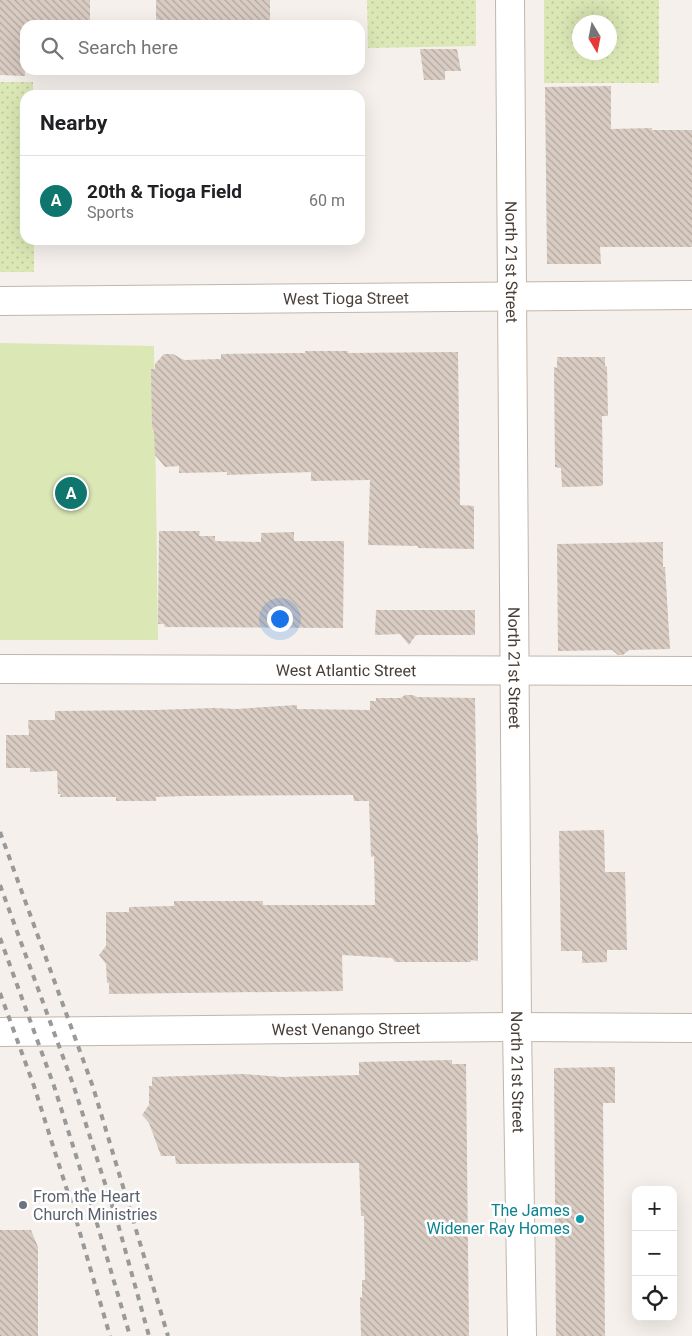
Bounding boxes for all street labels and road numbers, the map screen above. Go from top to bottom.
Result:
street label: North 21st Street [501,201,521,323]
street label: West Tioga Street [283,288,409,309]
street label: North 21st Street [504,607,524,729]
street label: West Atlantic Street [276,661,416,680]
street label: North 21st Street [507,1011,528,1133]
street label: West Venango Street [271,1019,421,1039]

